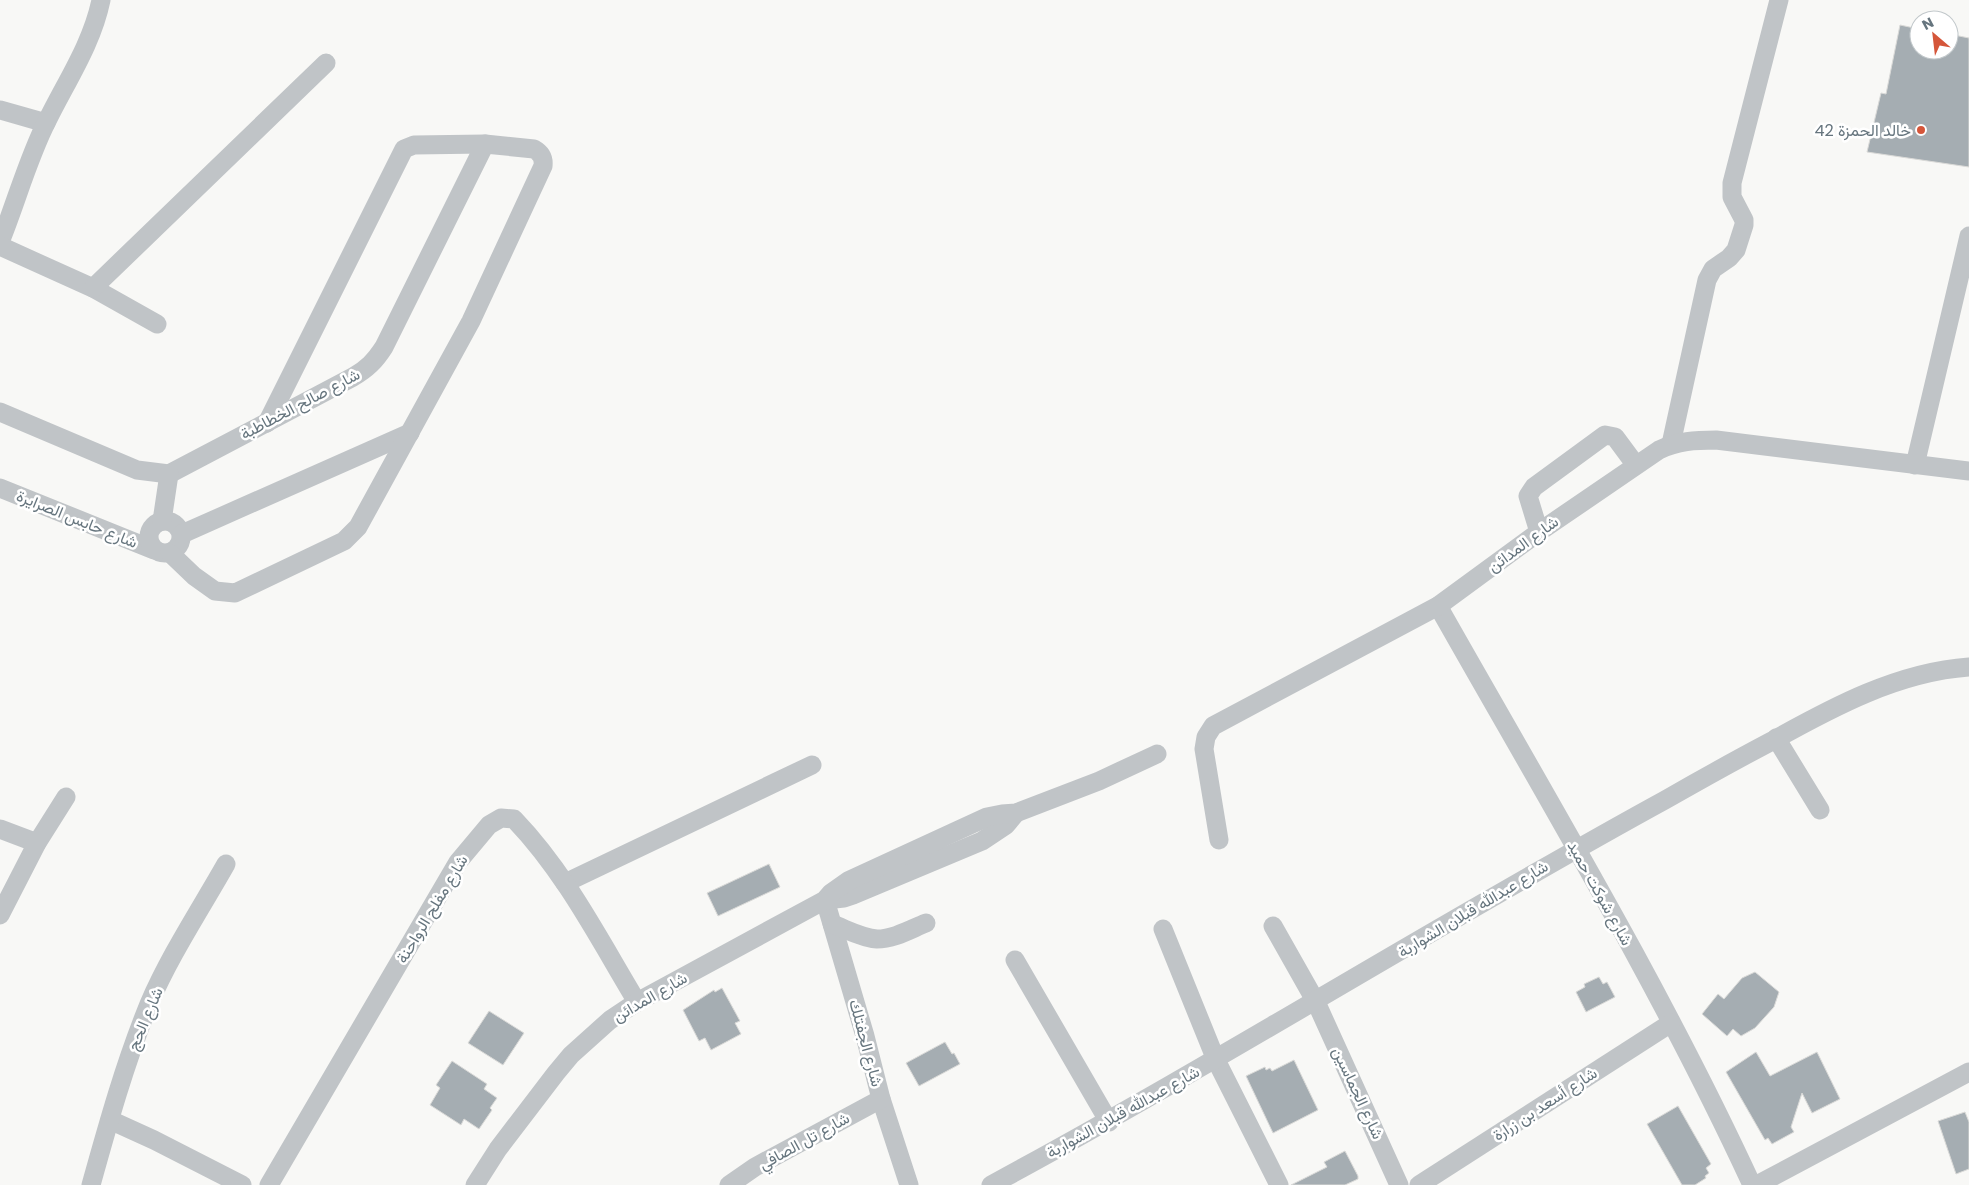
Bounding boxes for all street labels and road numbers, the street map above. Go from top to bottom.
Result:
street label: شارع صالح الخطاطبة [236,363,364,445]
street label: شارع حابس الصرايرة [13,484,141,554]
street label: شارع المدائن [1483,510,1563,578]
street label: شارع شوكت حميد [1562,836,1638,950]
street label: شارع مفلح الرواحنة [391,850,473,968]
street label: شارع عبدالله قبلان الشواربة [1394,855,1552,963]
street label: شارع المدائن [608,966,692,1028]
street label: شارع الحج [121,984,169,1054]
street label: شارع الجفتلك [843,997,889,1089]
street label: شارع الجماسين [1327,1043,1389,1143]
street label: شارع عبدالله قبلان الشواربة [1042,1060,1204,1164]
street label: شارع أسعد بن زرارة [1488,1062,1602,1146]
street label: شارع تل الصافي [754,1107,855,1177]

